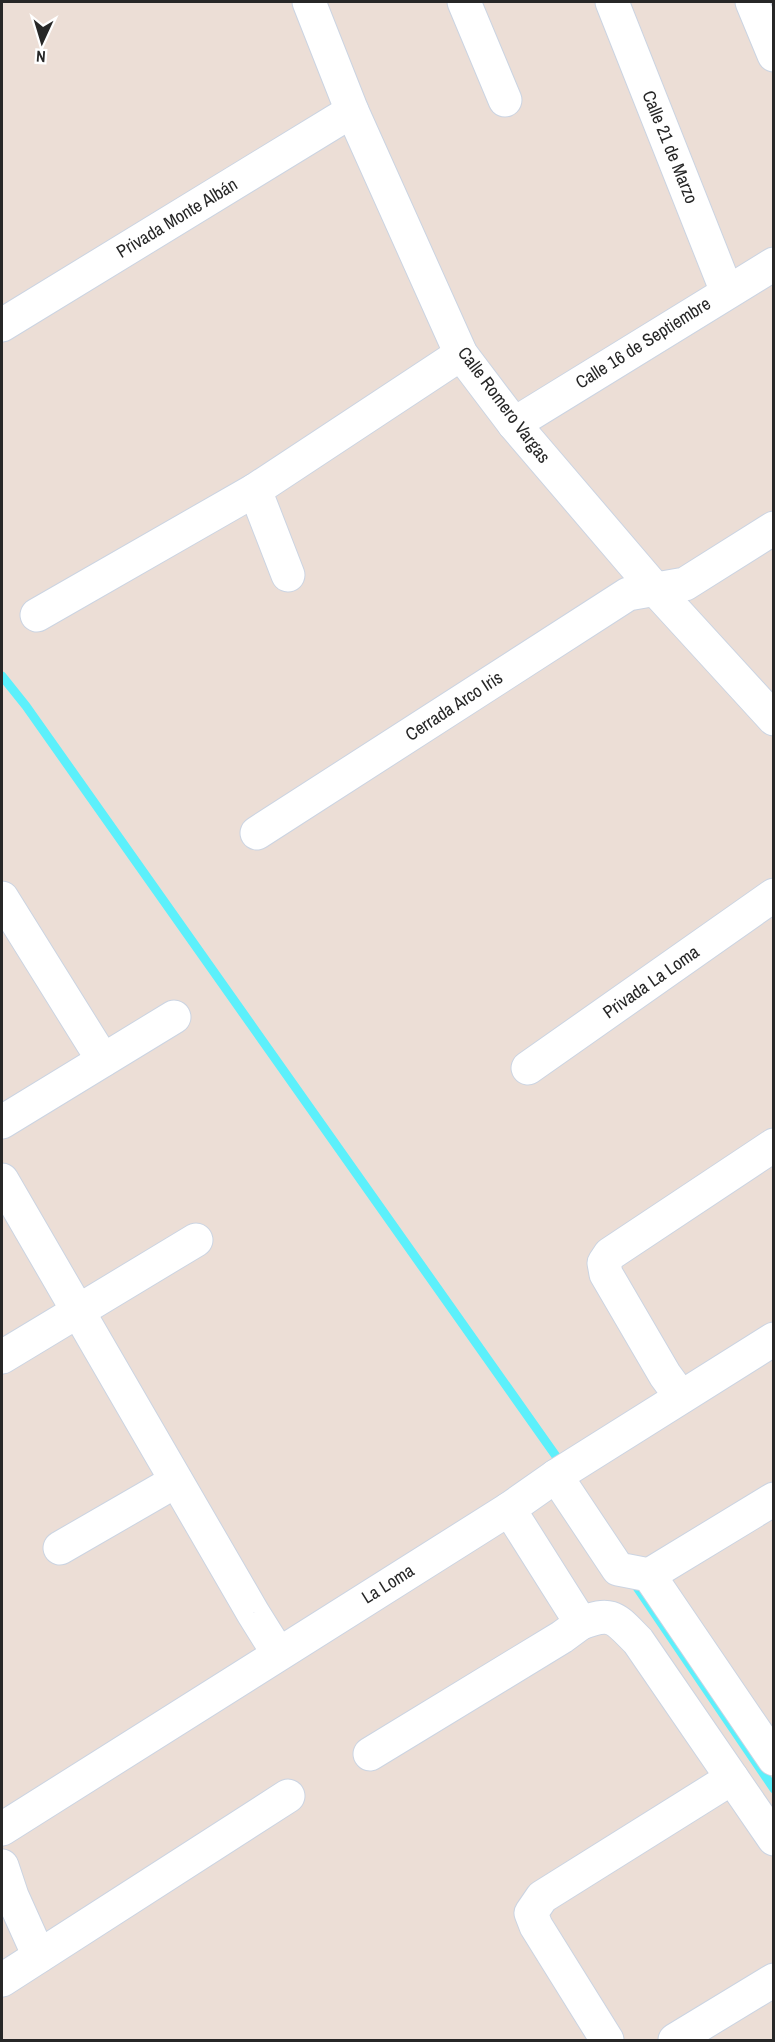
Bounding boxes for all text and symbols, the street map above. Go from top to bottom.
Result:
north arrow [12,12,72,72]
text: N [35,46,46,68]
street label: Calle 21 de Marzo [636,87,704,207]
street label: Privada Monte Albán [112,172,242,264]
street label: Calle 16 de Septiembre [570,291,715,394]
street label: Calle Romero Vargas [452,341,557,468]
street label: Cerrada Arco Iris [400,665,507,746]
street label: Privada La Loma [597,939,704,1024]
street label: La Loma [357,1558,419,1609]

